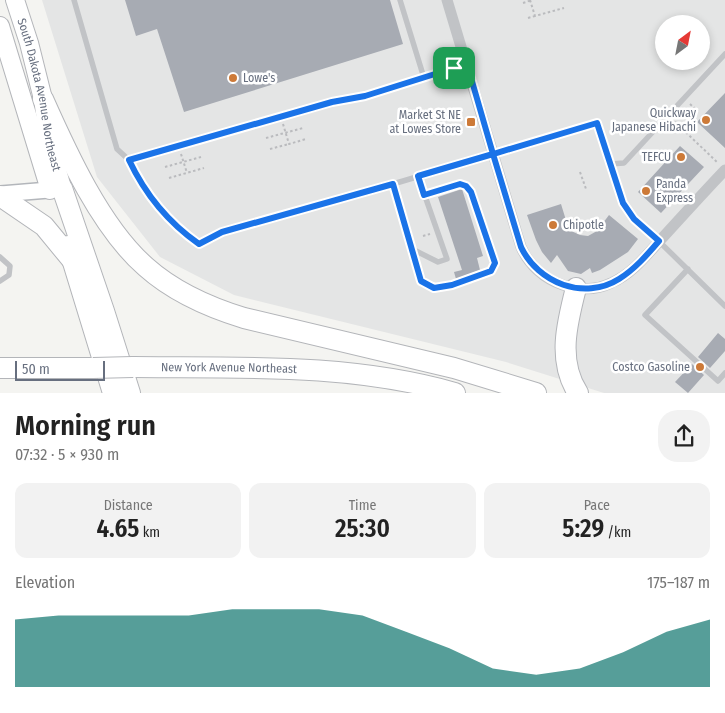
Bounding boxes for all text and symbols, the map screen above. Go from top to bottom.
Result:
north arrow [655,15,710,70]
map controls [655,15,710,70]
street label: South Dakota Avenue Northeast [14,17,64,173]
pin [433,47,475,89]
icon: arrive [440,54,468,82]
place label: Lowe's [243,71,275,85]
marker: Lowe's [227,72,239,84]
place label: Quickway Japanese Hibachi [612,106,697,134]
place label: Market St NE at Lowes Store [389,108,461,136]
marker: Quickway Japanese Hibachi [700,114,712,126]
marker: Market St NE at Lowes Store [465,116,477,128]
place label: TEFCU [642,150,671,164]
marker: TEFCU [675,151,687,163]
place label: Panda Express [656,177,693,205]
marker: Panda Express [640,185,652,197]
place label: Chipotle [563,218,604,232]
marker: Chipotle [547,219,559,231]
scale bar [15,358,105,381]
street label: New York Avenue Northeast [161,360,297,376]
place label: Costco Gasoline [612,360,690,374]
text: 50 m [22,361,50,378]
marker: Costco Gasoline [694,361,706,373]
text: Morning run [15,409,156,442]
button: share [658,410,710,462]
text: 07:32 · 5 × 930 m [15,445,119,464]
text: Distance [104,497,153,514]
text: Time [349,497,376,514]
text: Pace [584,497,610,514]
text: 4.65 [96,514,139,544]
text: 25:30 [335,514,390,544]
text: 5:29 [562,514,604,544]
text: km [139,524,160,541]
text: /km [604,524,631,541]
text: Elevation [15,573,75,592]
text: 175–187 m [647,573,710,592]

